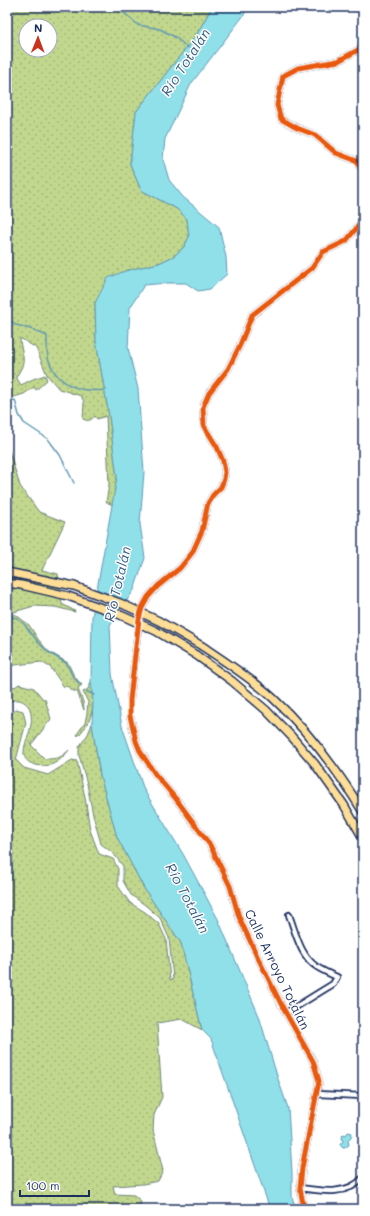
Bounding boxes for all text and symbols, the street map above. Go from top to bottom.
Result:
north arrow [18,18,58,58]
text: N [34,20,42,35]
water label: Río Totalán [156,24,214,100]
water label: Río Totalán [99,544,135,624]
water label: Río Totalán [162,859,215,937]
street label: Calle Arroyo Totalán [241,906,315,1032]
scale bar [20,1172,89,1198]
text: 100 m [26,1177,60,1193]

